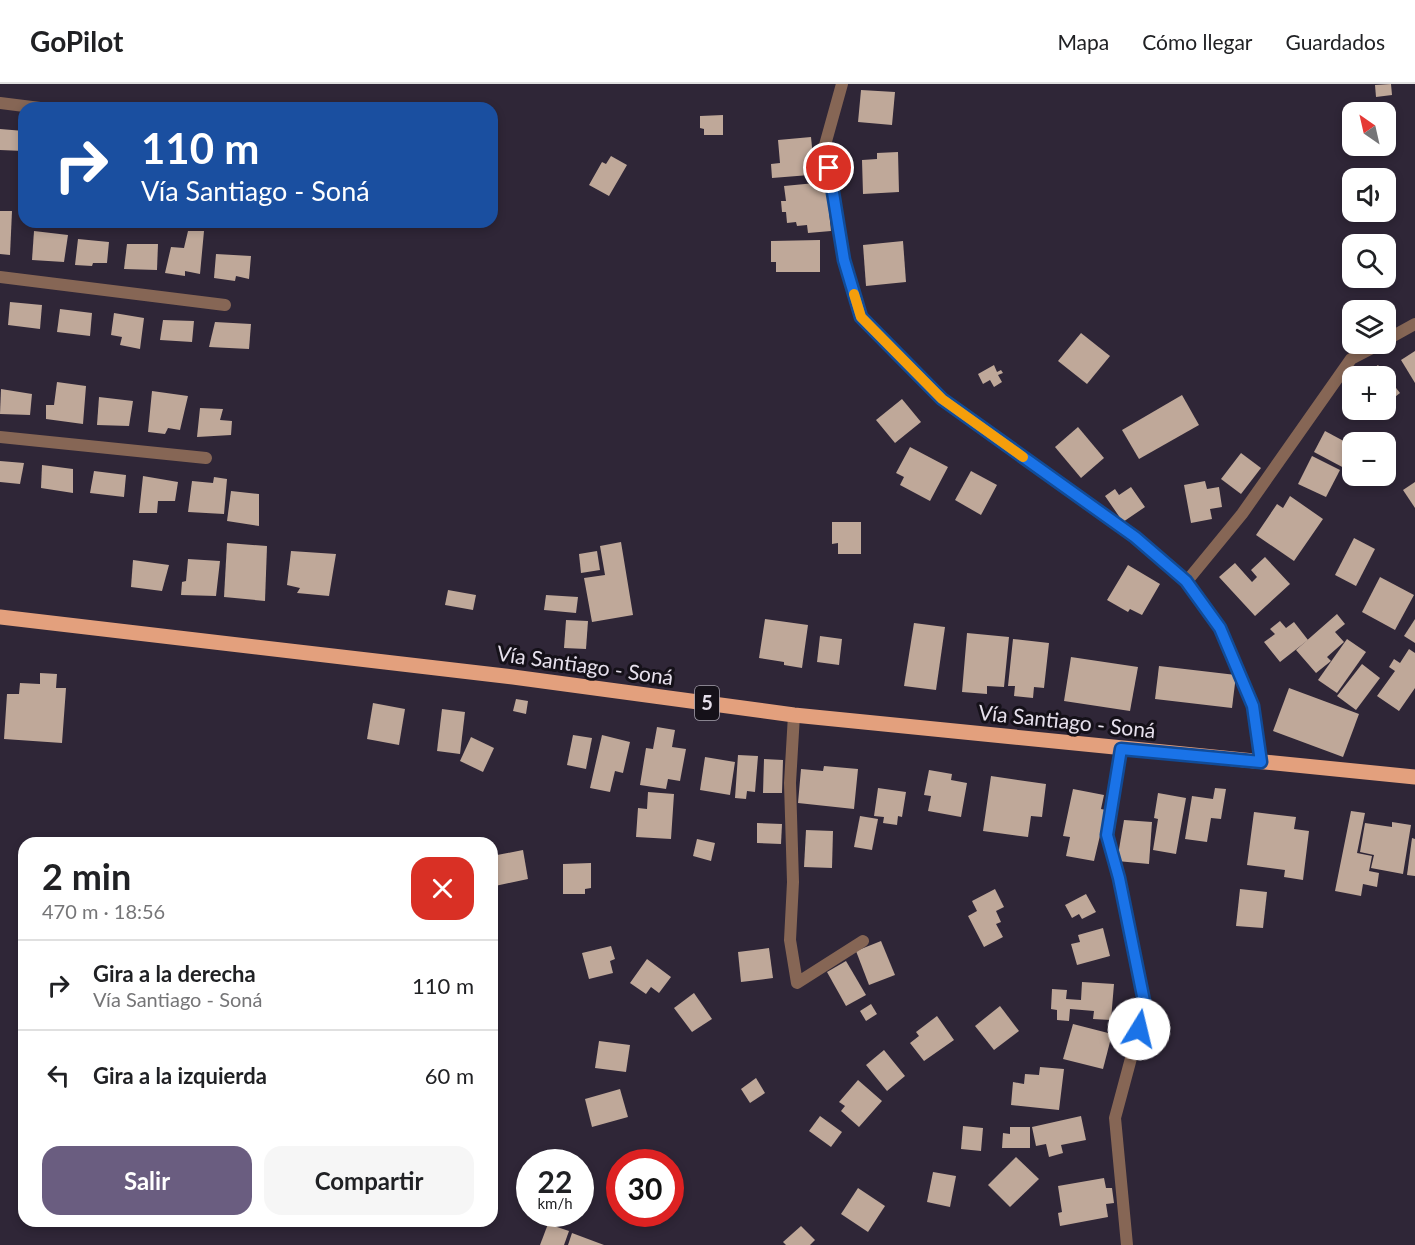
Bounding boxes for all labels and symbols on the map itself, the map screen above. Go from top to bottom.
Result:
north arrow [1342,102,1396,156]
pin [803,142,854,193]
street label: Vía Santiago - Soná [495,640,675,689]
road number: 5 [695,686,719,720]
street label: Vía Santiago - Soná [977,699,1157,742]
position arrow [1107,997,1171,1061]
speed limit sign: 30 [606,1149,684,1227]

